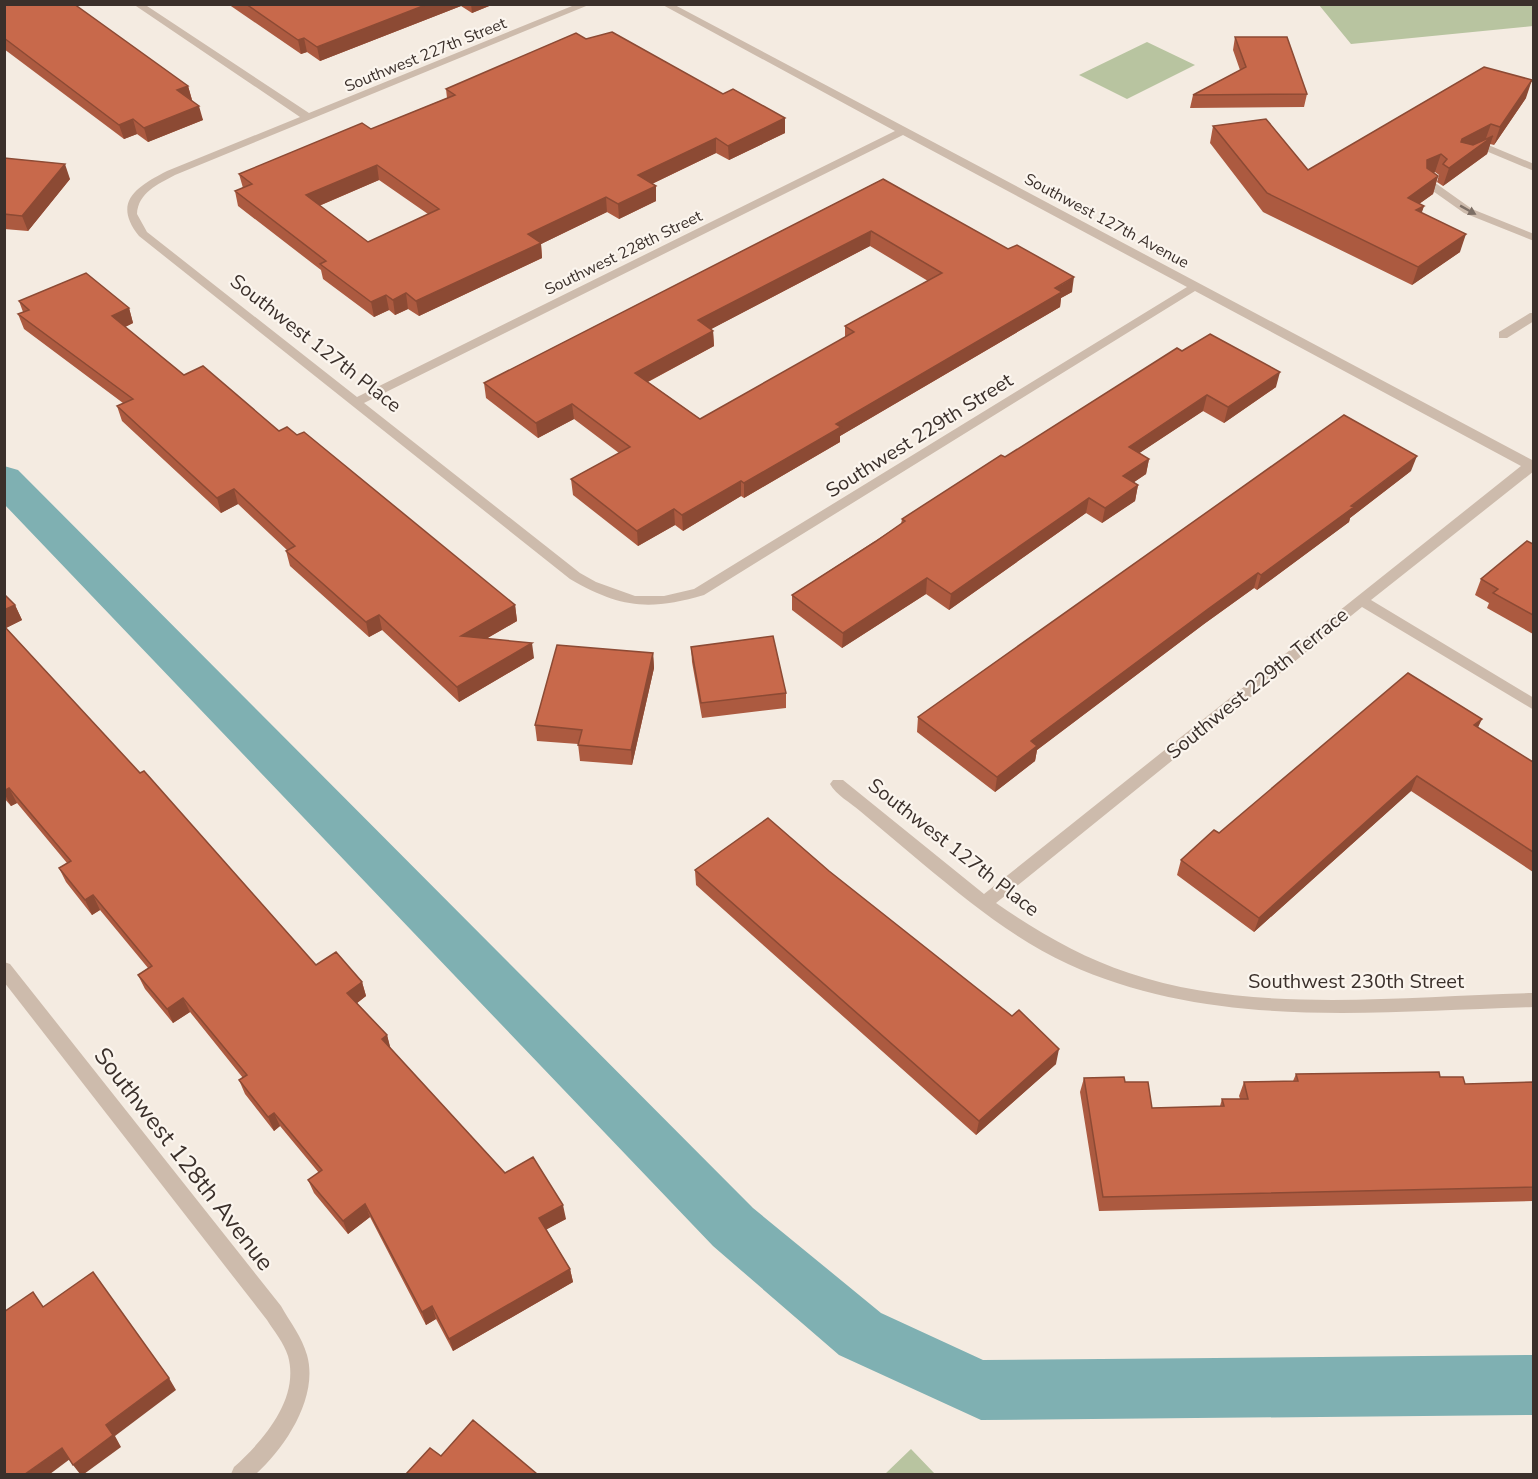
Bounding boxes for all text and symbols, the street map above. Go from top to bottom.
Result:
street label: Southwest 227th Street [341,12,510,97]
street label: Southwest 127th Avenue [1020,168,1193,274]
street label: Southwest 228th Street [541,205,706,301]
one-way arrow [1460,205,1477,215]
street label: Southwest 127th Place [225,268,407,419]
street label: Southwest 229th Street [821,366,1019,504]
street label: Southwest 229th Terrace [1161,601,1354,765]
street label: Southwest 127th Place [863,772,1045,923]
street label: Southwest 230th Street [1248,968,1465,995]
street label: Southwest 128th Avenue [87,1041,281,1277]

